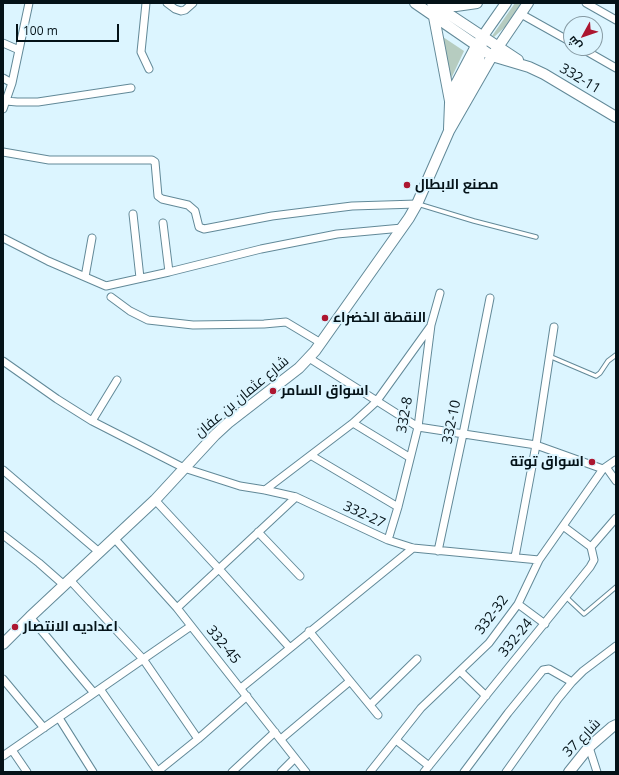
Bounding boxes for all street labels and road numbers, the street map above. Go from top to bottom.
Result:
street label: 332-11 [557,60,603,98]
street label: شارع عثمان بن عفان [192,353,292,441]
street label: 332-8 [394,396,416,434]
street label: 332-10 [439,398,465,446]
street label: 332-27 [340,498,388,532]
street label: 332-32 [472,592,512,638]
street label: 332-24 [495,615,537,661]
street label: 332-45 [202,622,244,668]
street label: شارع 37 [560,715,604,761]

